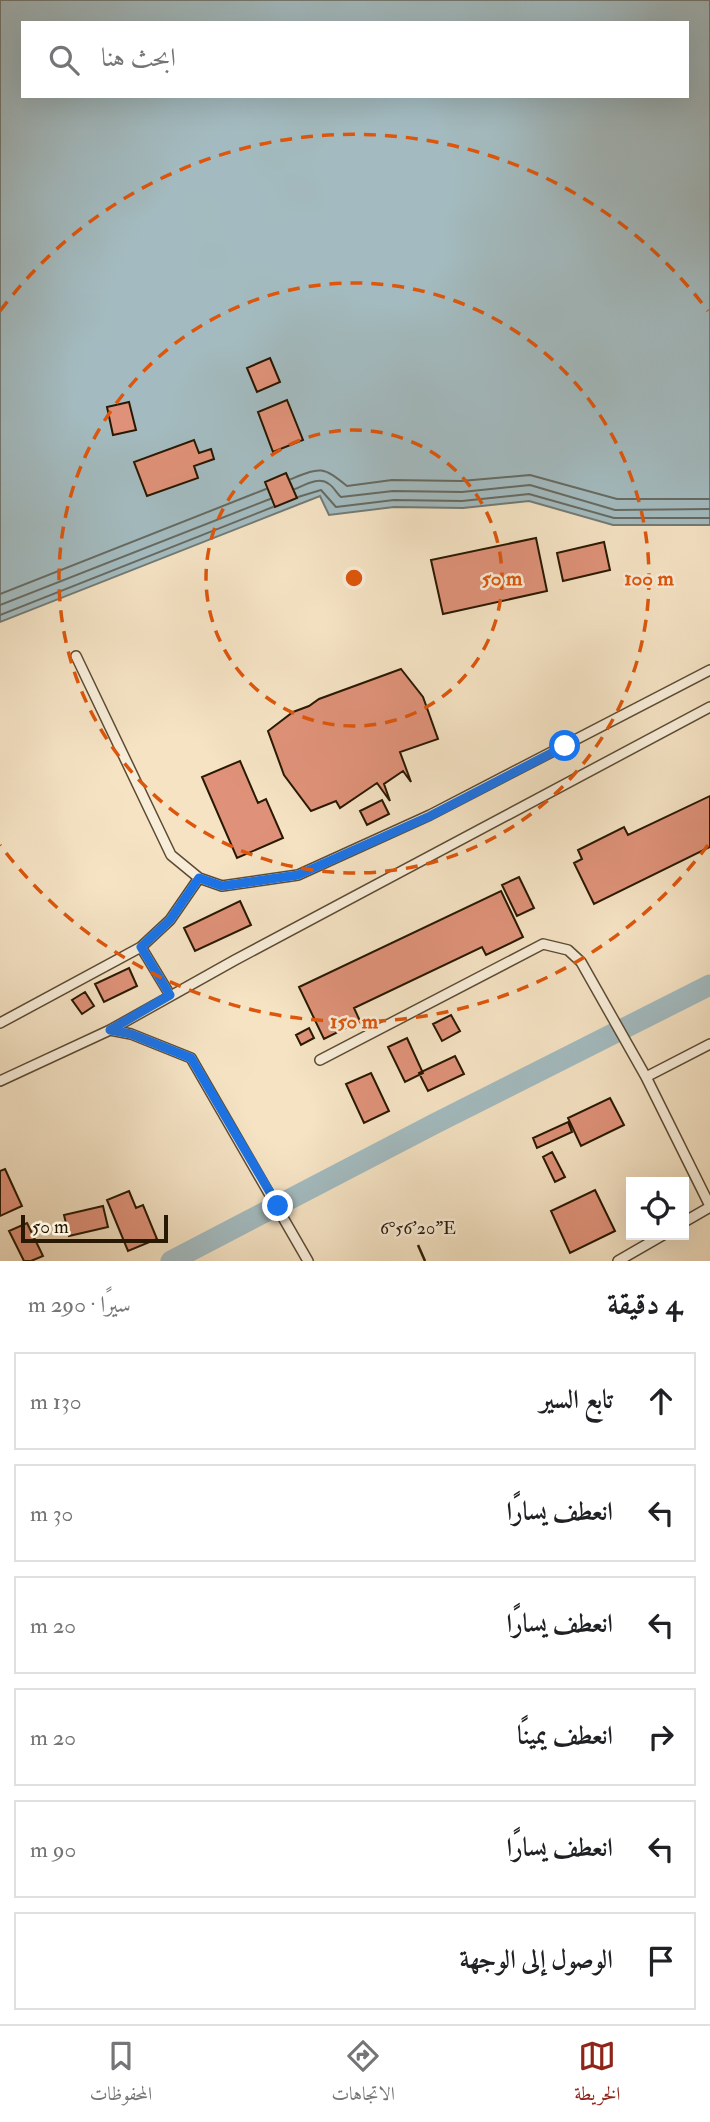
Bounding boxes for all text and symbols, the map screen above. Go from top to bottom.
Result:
search box [21,21,689,98]
icon: search [45,41,83,79]
text: ابحث هنا [101,42,176,74]
text: 50 m [482,565,523,592]
text: 100 m [624,565,675,592]
centre of rings [342,566,366,590]
route start [549,730,580,761]
text: 150 m [330,1008,379,1035]
map controls [626,1177,689,1240]
button: locate [626,1177,689,1240]
route end [262,1190,293,1221]
scale bar [21,1212,168,1244]
text: 50 m [32,1215,69,1239]
text: 6°56'20"E [380,1217,456,1240]
text: 4 دقيقة [607,1286,682,1323]
text: سيرًا · 290 m [28,1290,131,1319]
icon: ahead [642,1382,680,1420]
text: تابع السير [540,1384,613,1416]
text: 130 m [30,1387,82,1416]
icon: left [642,1494,680,1532]
text: انعطف يسارًا [507,1496,613,1528]
text: 30 m [30,1499,73,1528]
icon: left [642,1606,680,1644]
text: انعطف يسارًا [507,1608,613,1640]
text: 20 m [30,1611,76,1640]
icon: right [642,1718,680,1756]
text: انعطف يمينًا [517,1720,613,1752]
text: 20 m [30,1723,76,1752]
icon: left [642,1830,680,1868]
text: انعطف يسارًا [507,1832,613,1864]
text: 90 m [30,1835,76,1864]
icon: arrive [642,1942,680,1980]
text: الوصول إلى الوجهة [460,1944,613,1976]
tab: المحفوظات [90,2037,152,2112]
tab: الاتجاهات [331,2037,395,2112]
tab: الخريطة [574,2037,620,2112]

